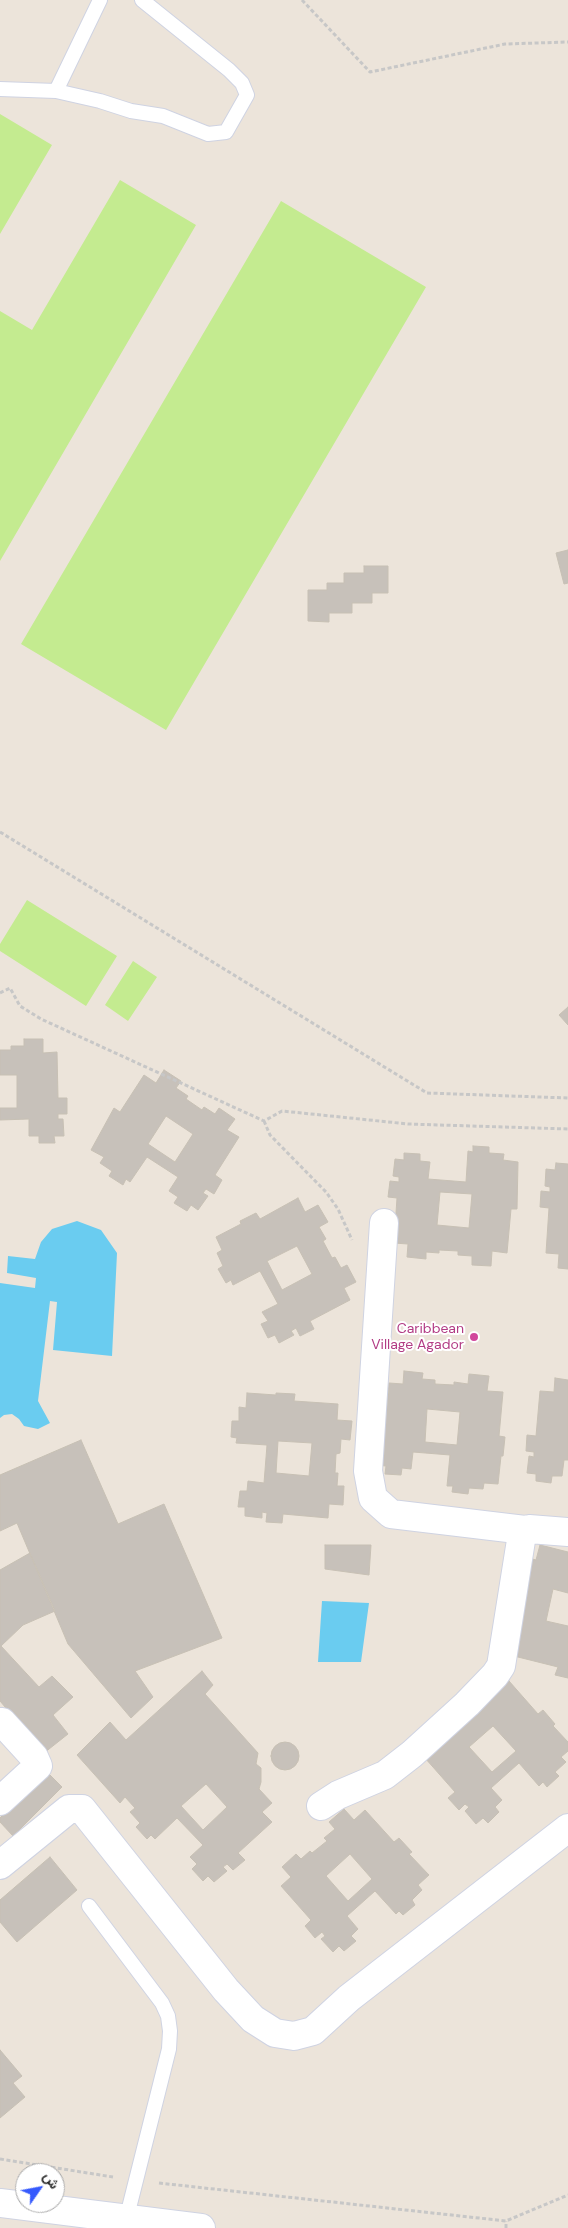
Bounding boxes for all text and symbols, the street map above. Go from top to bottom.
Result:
place label: Caribbean Village Agador [371,1321,464,1354]
marker: Caribbean Village Agador [468,1331,480,1343]
north arrow [15,2163,65,2213]
text: ش [40,2168,64,2192]

